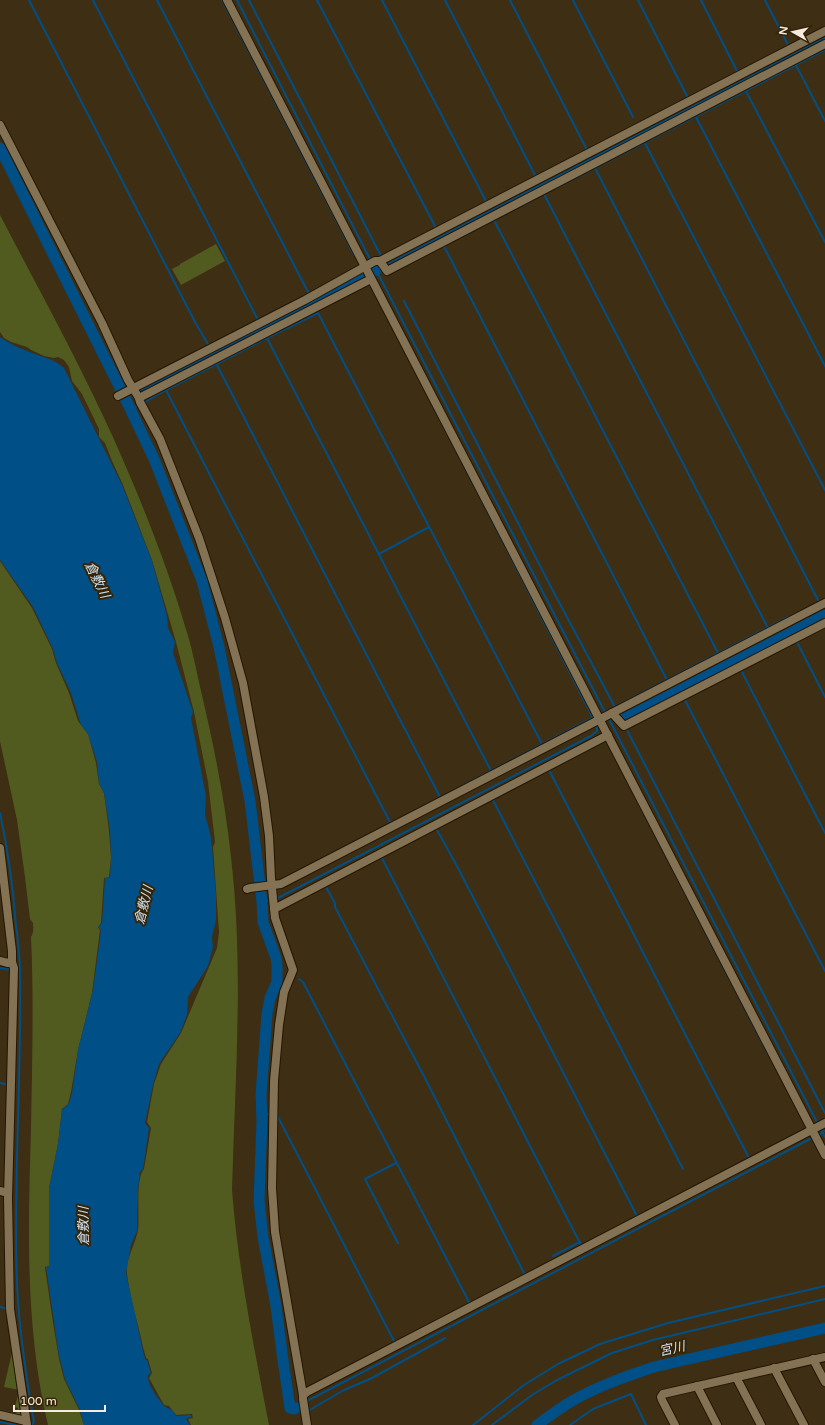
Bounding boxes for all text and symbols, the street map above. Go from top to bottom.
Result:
north arrow [773,12,813,52]
text: N [777,25,791,36]
water label: 倉敷川 [81,559,114,603]
water label: 倉敷川 [132,882,157,926]
water label: 倉敷川 [76,1204,92,1246]
water label: 宮川 [658,1338,688,1360]
scale bar [14,1387,105,1413]
text: 100 m [20,1394,57,1408]

